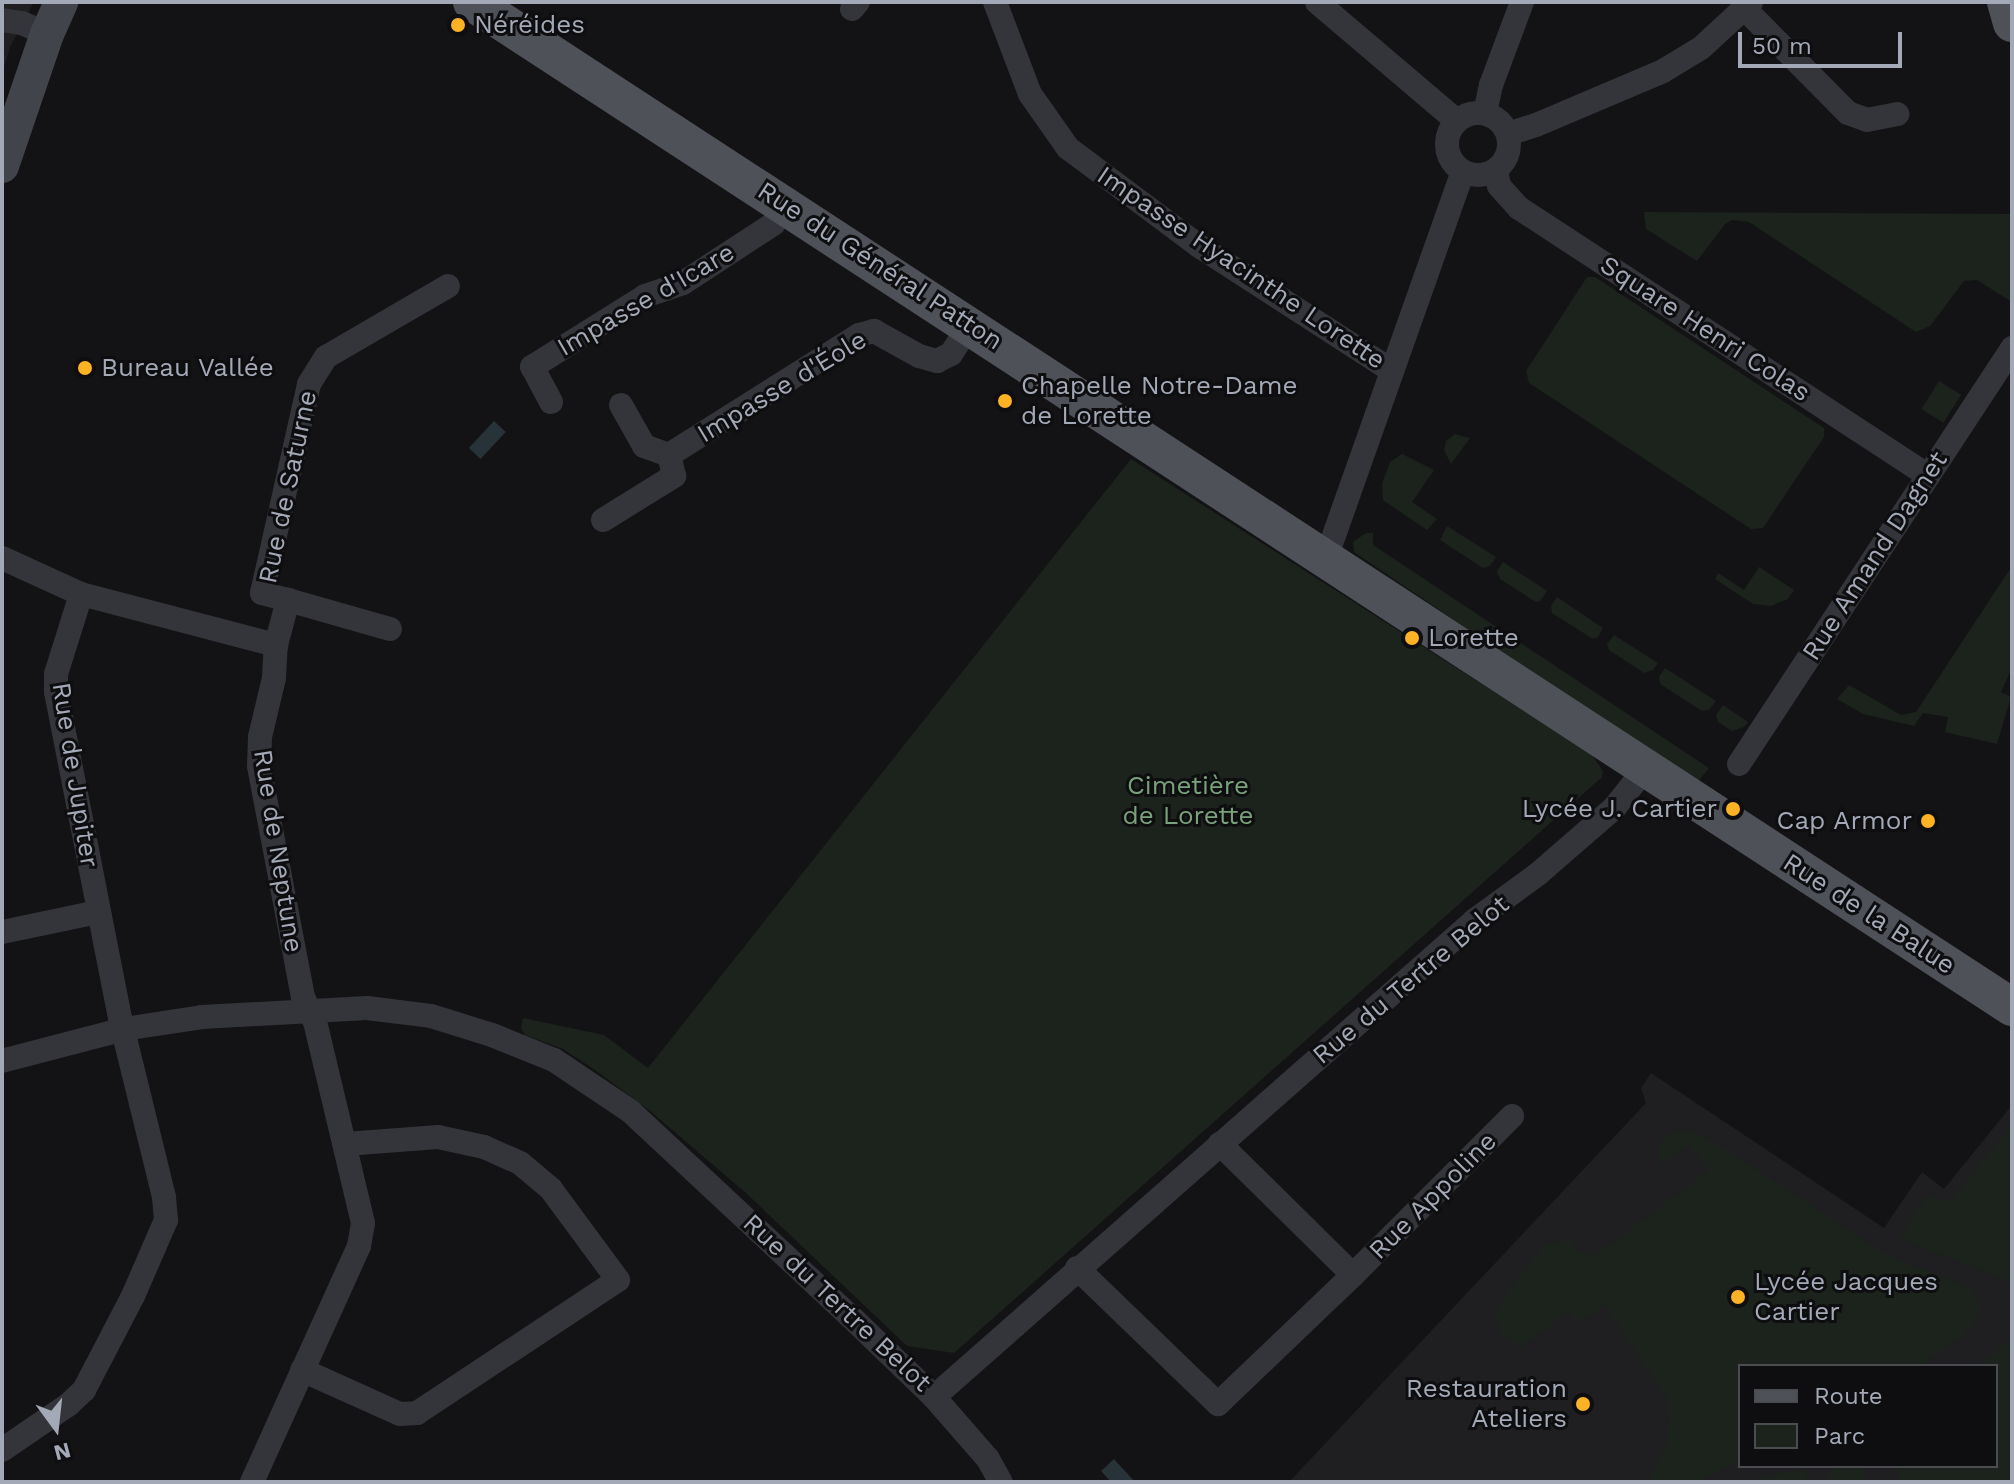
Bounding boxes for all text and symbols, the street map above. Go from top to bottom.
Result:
place label: Néréides [474,9,585,41]
marker: Néréides [449,16,467,34]
scale bar [1742,16,1906,66]
text: 50 m [1752,32,1812,60]
street label: Impasse Hyacinthe Lorette [1091,160,1391,376]
street label: Rue du Général Patton [751,175,1009,357]
street label: Impasse d'Icare [552,237,740,363]
street label: Square Henri Colas [1594,249,1816,409]
street label: Impasse d'Éole [692,324,872,450]
place label: Bureau Vallée [101,352,275,384]
marker: Bureau Vallée [76,359,94,377]
place label: Chapelle Notre-Dame de Lorette [1021,370,1298,432]
street label: Rue de Saturne [252,388,324,586]
marker: Chapelle Notre-Dame de Lorette [996,392,1014,410]
street label: Rue Amand Dagnet [1796,445,1954,667]
place label: Lorette [1428,622,1519,654]
marker: Lorette [1403,629,1421,647]
street label: Rue de Jupiter [45,680,105,870]
street label: Rue de Neptune [247,747,309,955]
park label: Cimetière de Lorette [1123,770,1253,832]
place label: Lycée J. Cartier [1521,793,1717,825]
marker: Lycée J. Cartier [1724,800,1742,818]
place label: Cap Armor [1776,805,1912,837]
marker: Cap Armor [1919,812,1937,830]
street label: Rue de la Balue [1777,847,1961,981]
street label: Rue du Tertre Belot [1306,889,1516,1071]
street label: Rue Appoline [1362,1125,1504,1267]
street label: Rue du Tertre Belot [736,1207,938,1399]
place label: Lycée Jacques Cartier [1754,1266,1939,1328]
marker: Lycée Jacques Cartier [1729,1288,1747,1306]
legend [1738,1364,1998,1468]
place label: Restauration Ateliers [1406,1373,1567,1434]
text: Route [1814,1382,1883,1410]
north arrow [16,1388,96,1468]
marker: Restauration Ateliers [1574,1395,1592,1413]
text: Parc [1814,1422,1865,1450]
text: N [51,1437,73,1466]

